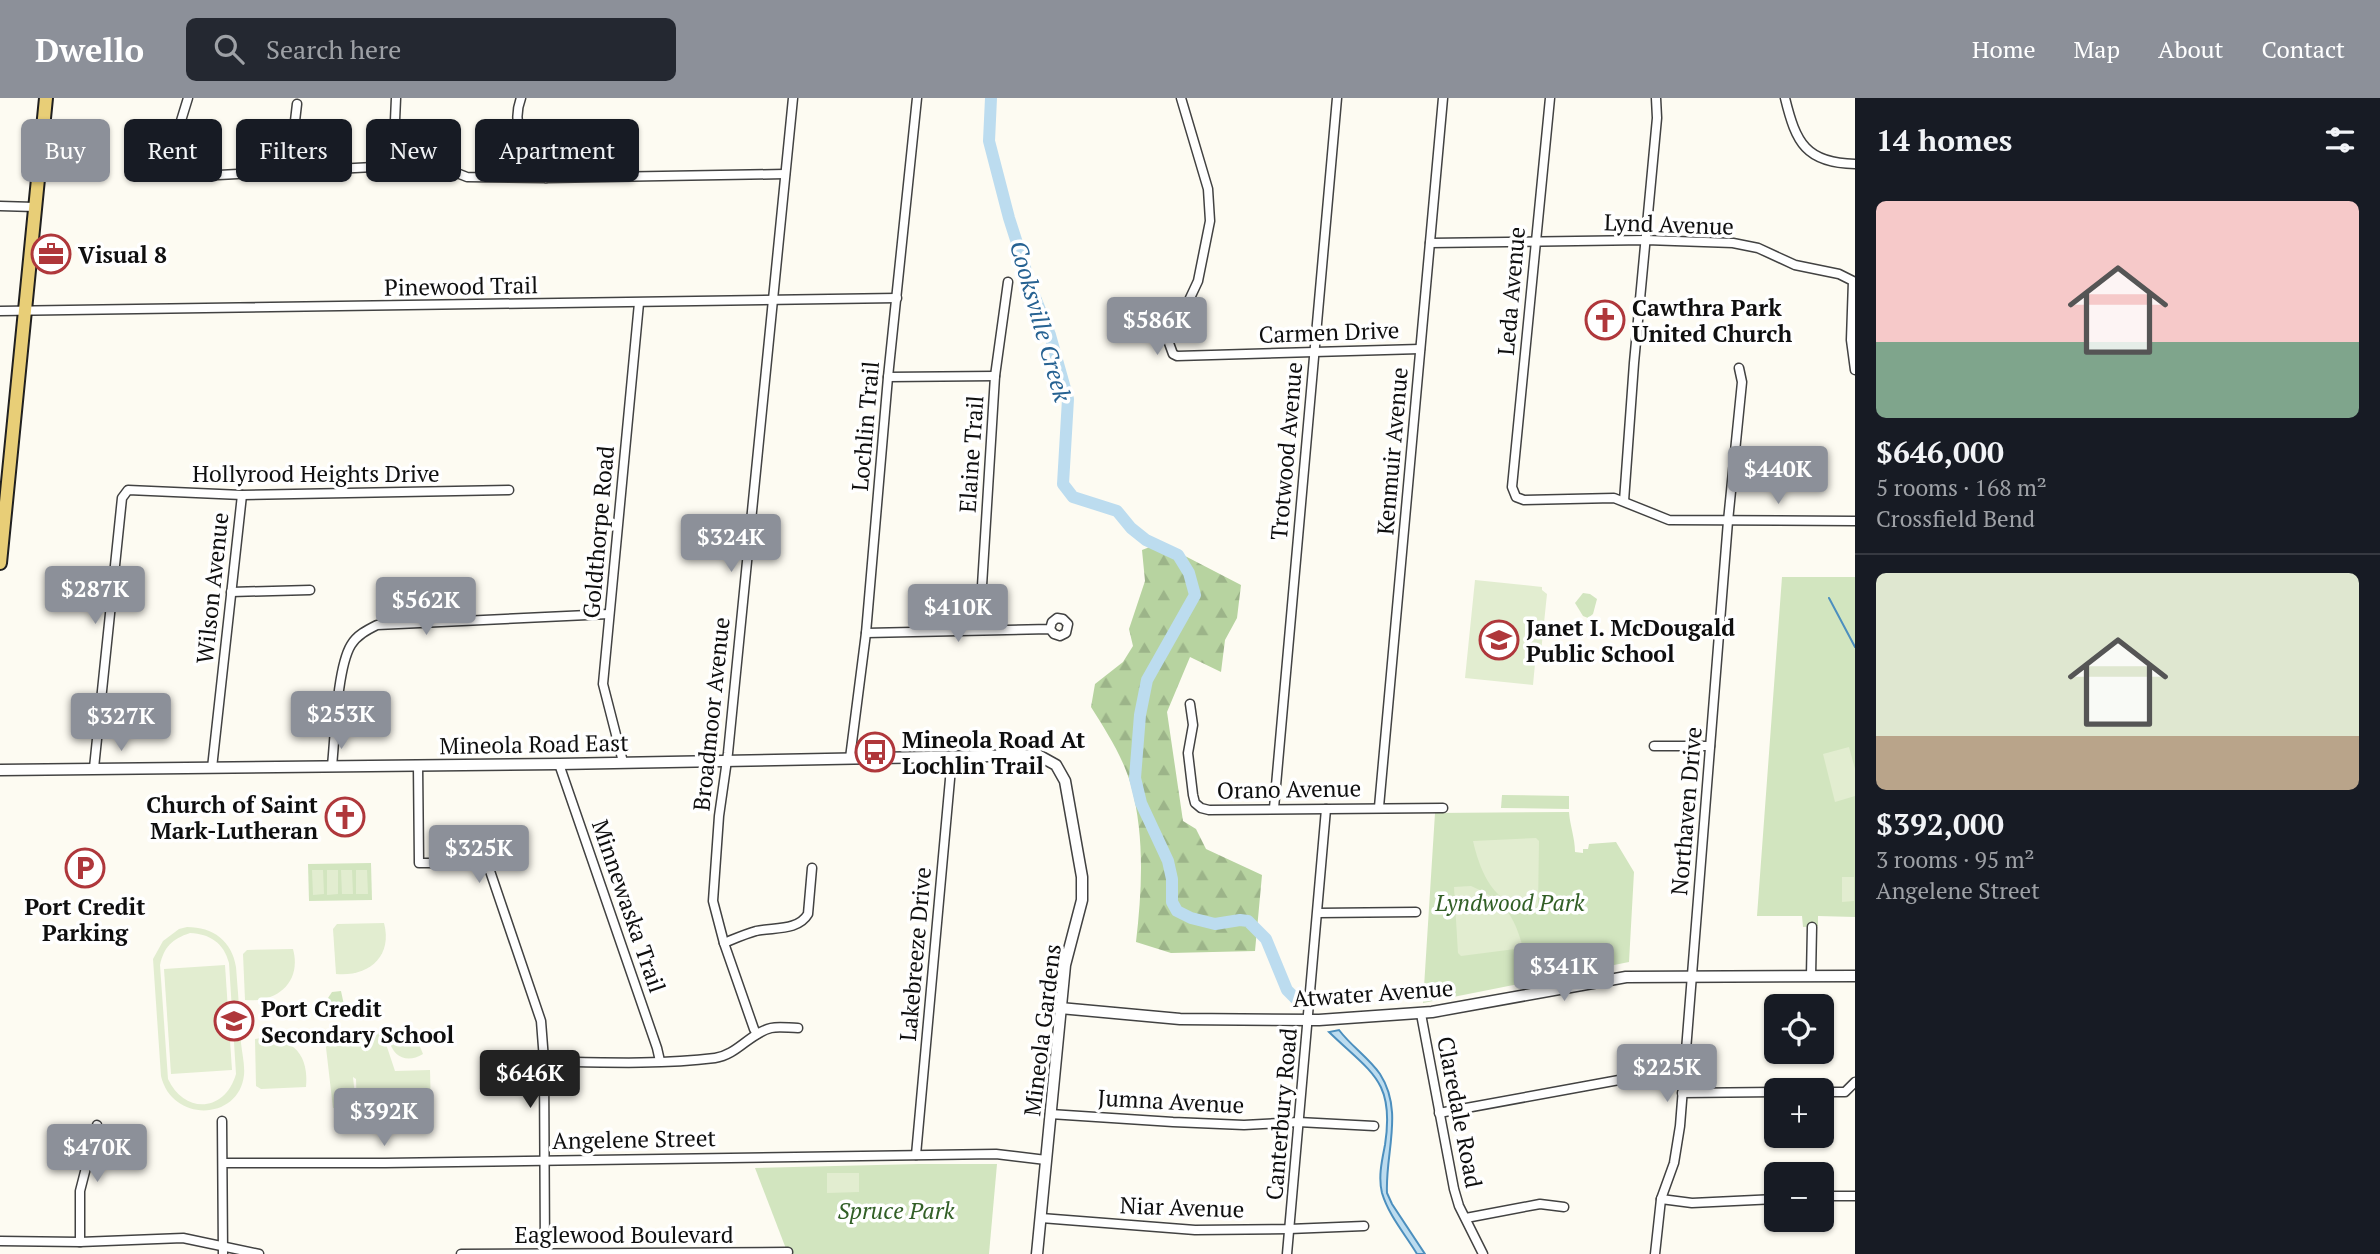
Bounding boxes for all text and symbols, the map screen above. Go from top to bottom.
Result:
search box [186,18,676,81]
text: Dwello [35,28,144,71]
icon: search [210,30,248,68]
text: Search here [266,32,401,66]
text: Home [1972,33,2036,65]
text: Map [2074,33,2120,65]
text: About [2158,33,2224,65]
text: Contact [2262,33,2345,65]
chip: Buy [21,119,110,182]
chip: Rent [124,119,222,182]
chip: Filters [236,119,352,182]
chip: New [366,119,461,182]
chip: Apartment [475,119,639,182]
text: 14 homes [1876,120,2012,160]
icon: filters [2321,121,2359,159]
street label: Lynd Avenue [1603,206,1735,242]
street label: Leda Avenue [1490,225,1532,357]
office icon: Visual 8 [30,233,72,275]
water label: Cooksville Creek [1003,237,1079,406]
place label: Visual 8 [78,239,167,270]
icon: home [2055,247,2181,373]
street label: Pinewood Trail [384,269,538,303]
place label: Cawthra Park United Church [1632,292,1792,349]
pin: $586K [1108,298,1206,357]
church icon: Cawthra Park United Church [1584,299,1626,341]
text: $586K [1123,304,1191,335]
street label: Carmen Drive [1258,314,1400,350]
street label: Lochlin Trail [844,360,886,492]
street label: Trotwood Avenue [1263,361,1309,541]
street label: Kenmuir Avenue [1369,366,1415,536]
street label: Elaine Trail [951,394,991,514]
text: $646,000 [1876,432,2004,472]
street label: Goldthorpe Road [575,444,621,620]
pin: $440K [1729,446,1827,506]
text: $440K [1744,453,1812,484]
street label: Hollyrood Heights Drive [192,458,440,489]
text: 5 rooms · 168 m² [1876,472,2047,503]
text: Crossfield Bend [1876,503,2035,534]
street label: Wilson Avenue [189,511,235,665]
pin: $324K [682,514,780,574]
text: $324K [697,521,765,552]
pin: $287K [46,566,144,626]
text: $287K [61,573,129,604]
pin: $562K [377,578,475,637]
text: $562K [392,584,460,615]
pin: $410K [909,584,1007,644]
text: $410K [924,591,992,622]
place label: Janet I. McDougald Public School [1526,612,1735,669]
street label: Broadmoor Avenue [685,616,737,812]
school or university icon: Janet I. McDougald Public School [1478,619,1520,661]
icon: home [2055,619,2181,745]
pin: $253K [292,692,390,751]
pin: $327K [72,694,170,753]
text: $253K [307,698,375,729]
text: $327K [87,700,155,731]
place label: Mineola Road At Lochlin Trail [902,724,1085,781]
street label: Northaven Drive [1663,725,1709,897]
street label: Mineola Road East [439,727,629,761]
bus stop icon: Mineola Road At Lochlin Trail [854,731,896,773]
street label: Orano Avenue [1217,772,1361,806]
place label: Church of Saint Mark-Lutheran [146,789,318,846]
church icon: Church of Saint Mark-Lutheran [324,796,366,838]
text: $392,000 [1876,804,2004,844]
street label: Minnewaska Trail [585,815,673,997]
pin: $325K [430,826,528,885]
text: $325K [445,832,513,863]
text: 3 rooms · 95 m² [1876,844,2035,875]
parking icon: Port Credit Parking [64,847,106,889]
street label: Lakebreeze Drive [892,866,938,1042]
text: Angelene Street [1876,875,2040,906]
park label: Lyndwood Park [1434,887,1586,918]
place label: Port Credit Parking [25,891,145,948]
street label: Mineola Gardens [1016,942,1068,1118]
pin: $341K [1515,944,1613,1003]
text: $341K [1530,950,1598,981]
street label: Atwater Avenue [1292,972,1454,1014]
place label: Port Credit Secondary School [261,993,455,1050]
map controls [1764,994,1834,1232]
button: locate [1764,994,1834,1064]
school or university icon: Port Credit Secondary School [213,1000,255,1042]
street label: Canterbury Road [1258,1027,1304,1201]
street label: Claredale Road [1430,1034,1490,1191]
pin: $225K [1618,1044,1716,1104]
pin: $646K [481,1051,579,1110]
text: $225K [1633,1051,1701,1082]
text: $646K [496,1057,564,1088]
button: + [1764,1078,1834,1148]
street label: Jumna Avenue [1097,1082,1245,1120]
pin: $392K [335,1088,433,1148]
text: $392K [350,1095,418,1126]
street label: Angelene Street [552,1122,717,1156]
pin: $470K [48,1124,146,1184]
text: $470K [63,1131,131,1162]
button: − [1764,1162,1834,1232]
street label: Niar Avenue [1119,1189,1245,1225]
park label: Spruce Park [837,1195,956,1226]
street label: Eaglewood Boulevard [515,1219,734,1250]

